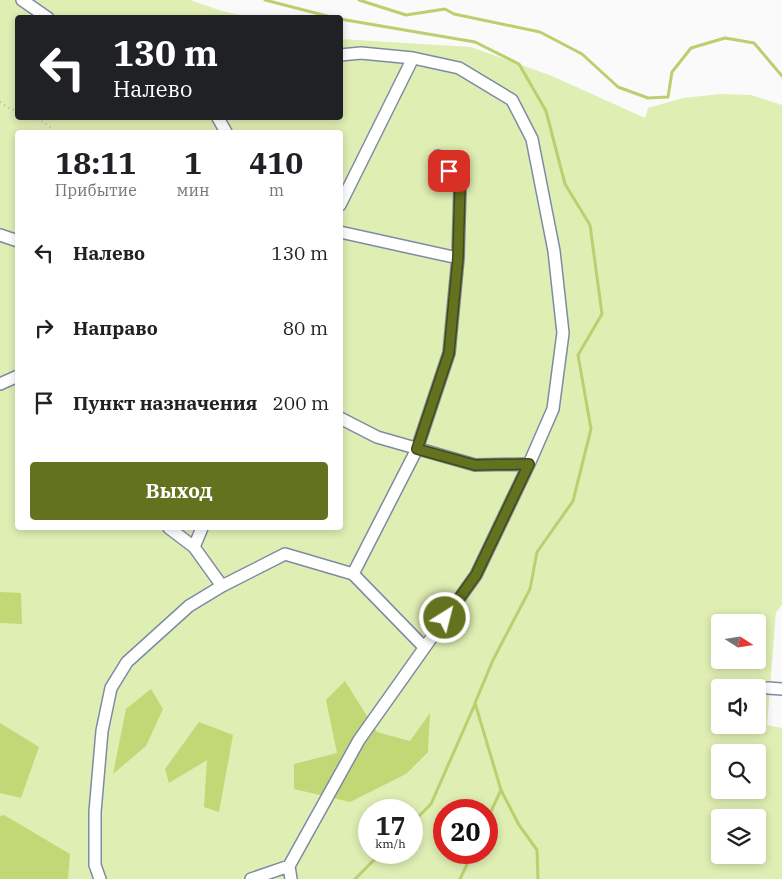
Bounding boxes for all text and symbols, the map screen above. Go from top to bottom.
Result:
text: 130 m [113,30,218,76]
icon: left [30,35,95,100]
text: Налево [113,74,192,103]
text: 18:11 [55,143,136,182]
text: 1 [184,143,202,182]
text: 410 [249,143,303,182]
pin [428,150,470,192]
icon: arrive [435,157,463,185]
text: Прибытие [55,180,137,200]
text: мин [176,180,210,200]
text: m [269,180,284,200]
icon: left [30,239,58,267]
text: Налево [73,241,145,265]
text: 130 m [271,241,328,265]
icon: right [30,314,58,342]
text: Направо [73,316,158,340]
text: 80 m [283,316,328,340]
icon: arrive [30,389,58,417]
text: Пункт назначения [73,391,257,415]
text: 200 m [272,391,329,415]
button: Выход [30,462,328,520]
position arrow [418,591,470,643]
north arrow [711,614,766,669]
map controls [711,614,766,864]
button: sound [711,679,766,734]
button: search [711,744,766,799]
speed limit sign: 20 [433,799,498,864]
text: 17 [375,809,406,842]
button: layers [711,809,766,864]
text: km/h [375,836,406,851]

